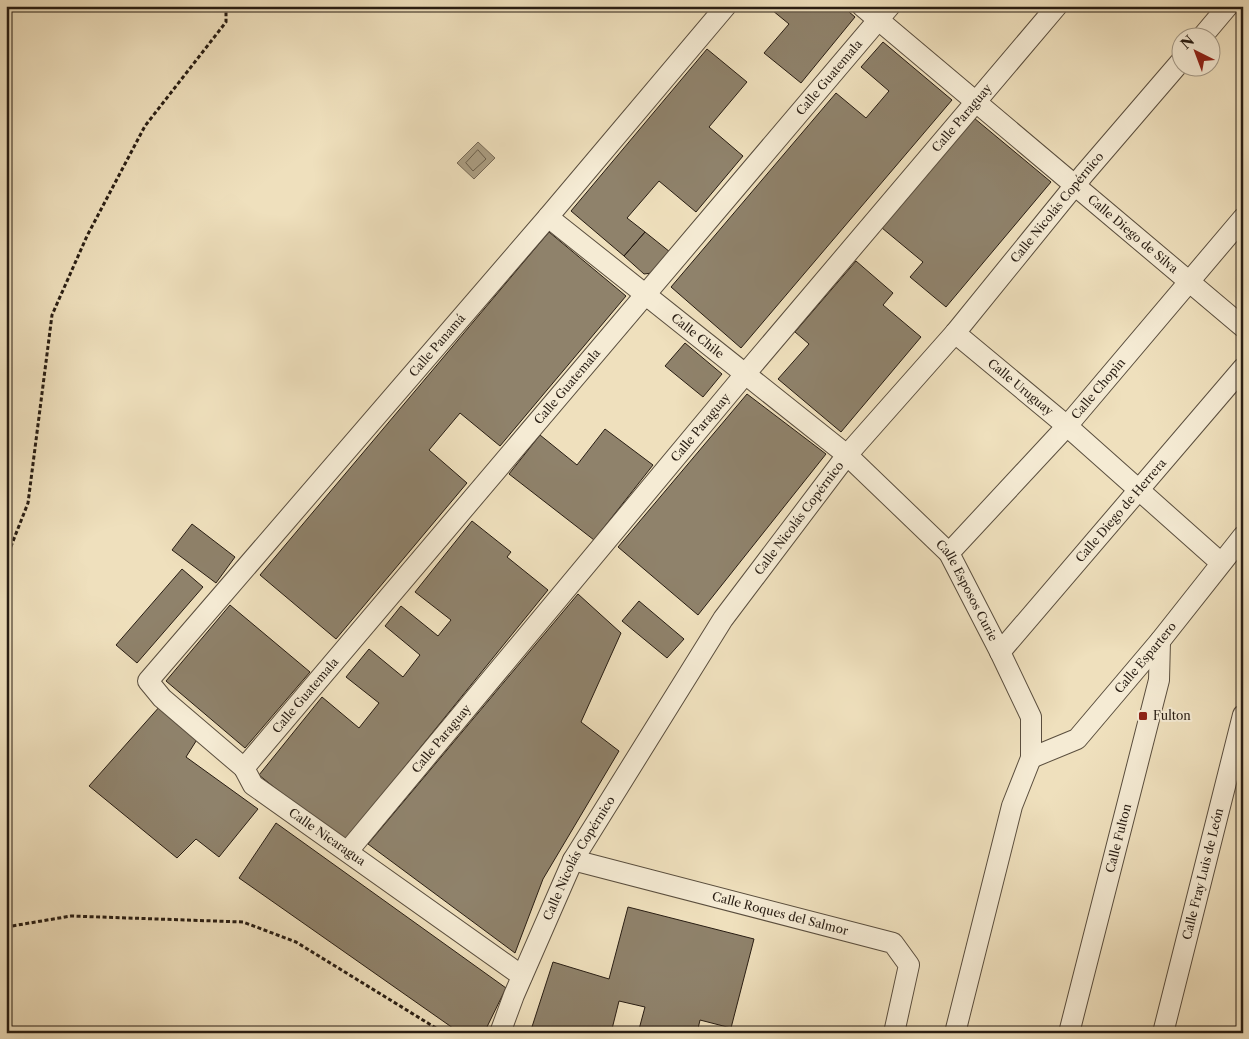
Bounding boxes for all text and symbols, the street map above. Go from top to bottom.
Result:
north arrow [1172,28,1222,78]
text: N [1177,32,1198,53]
street label: Calle Guatemala [793,36,866,118]
street label: Calle Paraguay [928,80,995,155]
street label: Calle Nicolás Copérnico [1007,149,1107,266]
street label: Calle Diego de Silva [1085,191,1182,277]
street label: Calle Panamá [406,310,469,380]
street label: Calle Chile [668,310,727,361]
street label: Calle Guatemala [531,345,604,427]
street label: Calle Uruguay [985,355,1057,419]
street label: Calle Chopin [1068,355,1128,422]
street label: Calle Paraguay [667,390,733,465]
street label: Calle Diego de Herrera [1072,455,1169,565]
street label: Calle Nicolás Copérnico [751,458,847,578]
street label: Calle Esposos Curie [933,536,1001,644]
street label: Calle Espartero [1111,619,1179,696]
street label: Calle Guatemala [269,654,342,736]
street label: Calle Paraguay [408,701,474,776]
place label: Fulton [1153,708,1191,723]
marker: Fulton [1137,710,1149,722]
street label: Calle Nicolás Copérnico [540,793,618,923]
street label: Calle Fulton [1102,802,1134,874]
street label: Calle Nicaragua [286,805,369,869]
street label: Calle Fray Luis de León [1179,806,1226,941]
street label: Calle Roques del Salmor [711,888,850,938]

